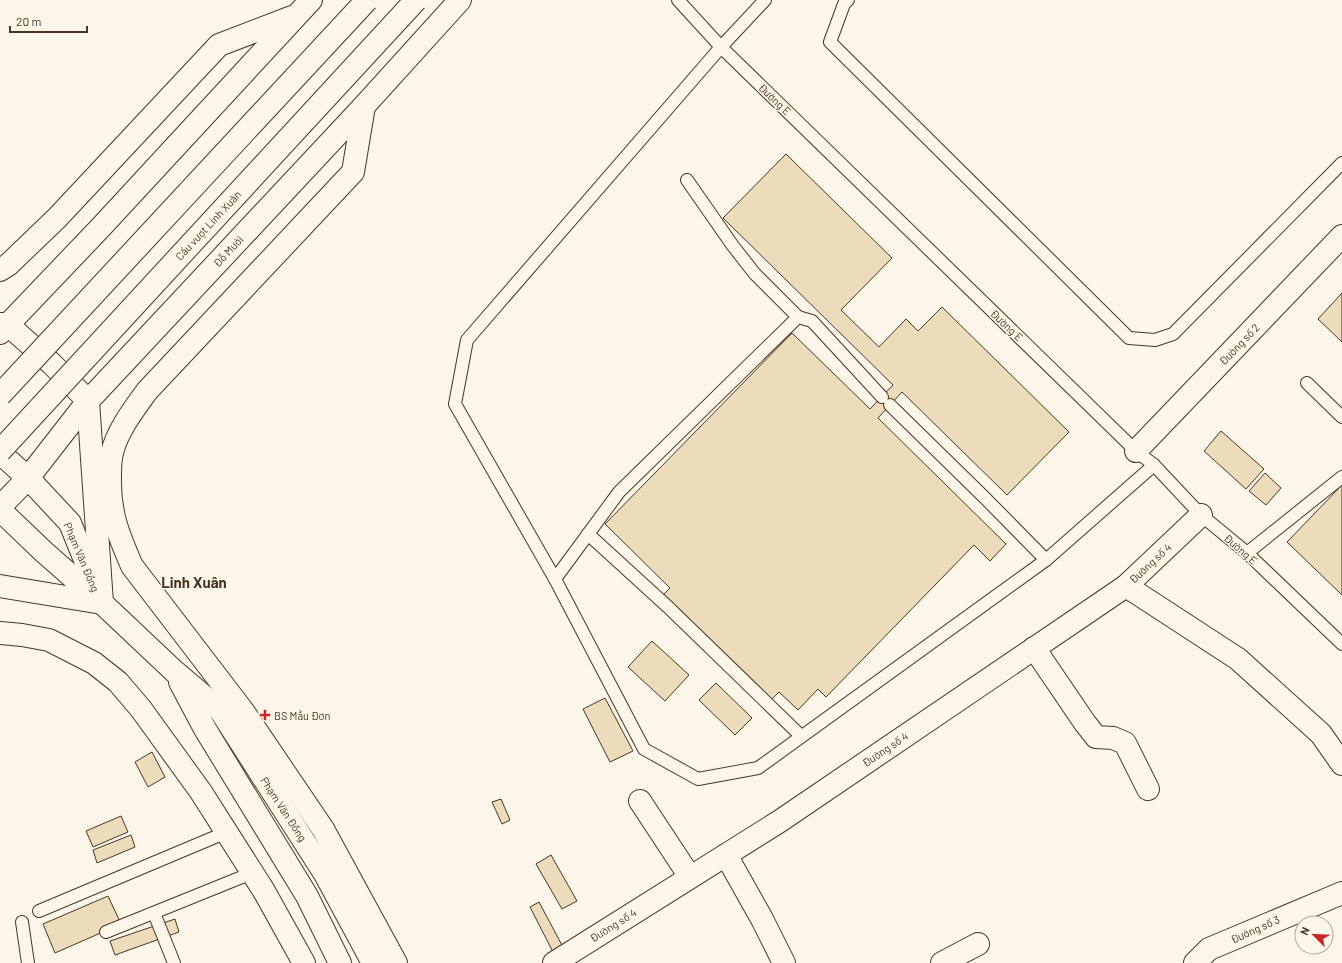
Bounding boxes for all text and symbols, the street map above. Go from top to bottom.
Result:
scale bar [10,8,87,34]
text: 20 m [16,14,42,28]
street label: Đường E [756,80,794,118]
street label: Cầu vượt Linh Xuân [172,187,244,263]
street label: Đỗ Mười [210,232,246,269]
street label: Đường E [988,306,1026,344]
street label: Đường số 2 [1216,321,1262,367]
street label: Phạm Văn Đồng [62,520,103,594]
street label: Đường E [1222,531,1261,567]
street label: Đường số 4 [1126,540,1174,586]
district label: Linh Xuân [161,573,227,591]
marker: BS Mẫu Đơn [259,709,271,721]
place label: BS Mẫu Đơn [274,709,331,722]
street label: Đường số 4 [860,729,910,769]
street label: Phạm Văn Đồng [258,774,310,844]
street label: Đường số 4 [587,906,639,944]
street label: Đường số 3 [1228,912,1282,946]
north arrow [1294,915,1334,955]
text: N [1297,925,1312,937]

